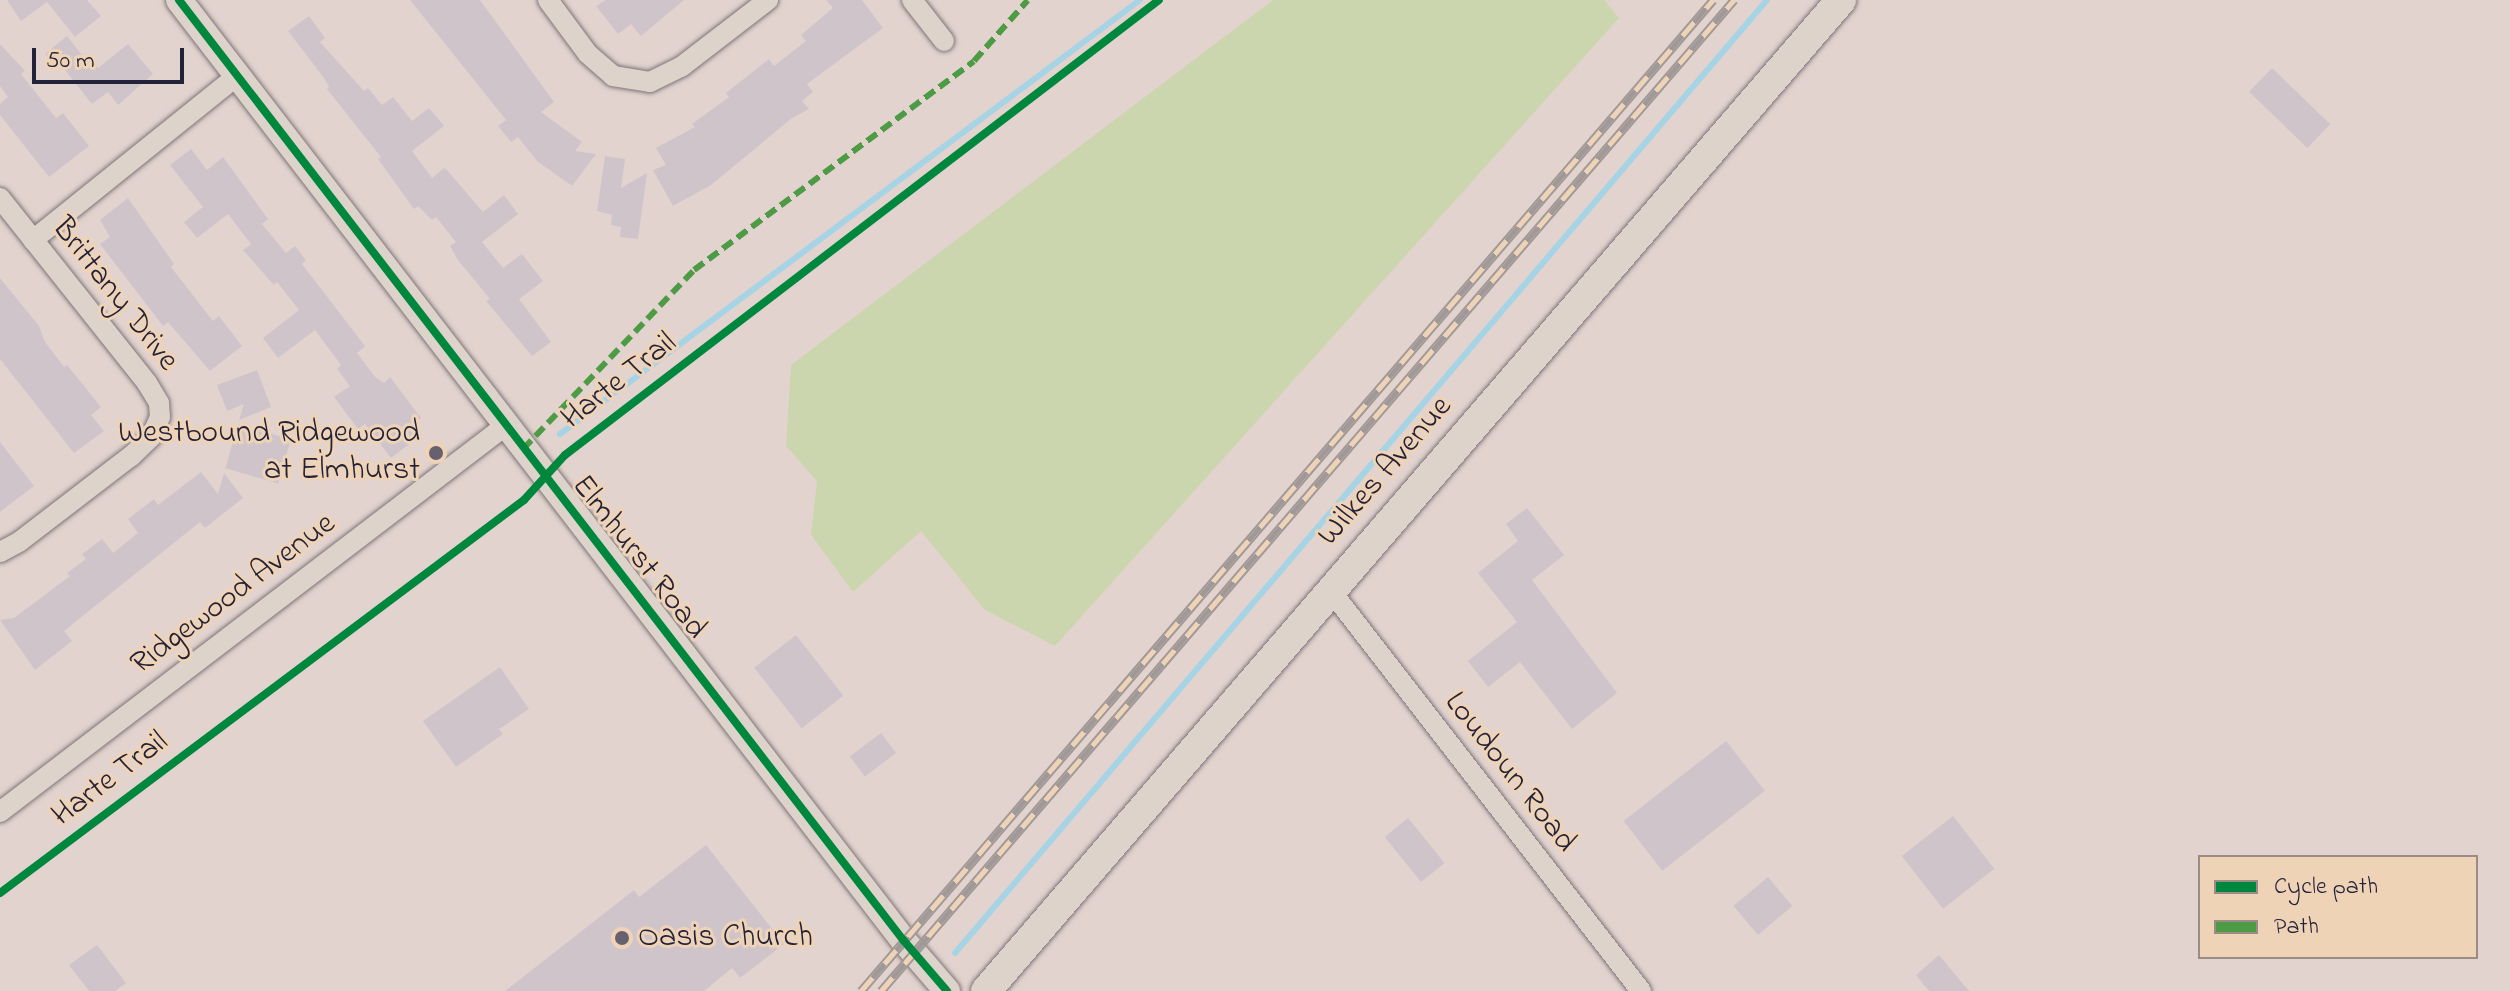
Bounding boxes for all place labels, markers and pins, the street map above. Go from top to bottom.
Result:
place label: Westbound Ridgewood at Elmhurst [118,416,420,491]
marker: Westbound Ridgewood at Elmhurst [427,444,445,462]
place label: Oasis Church [638,919,813,957]
marker: Oasis Church [613,929,631,947]

